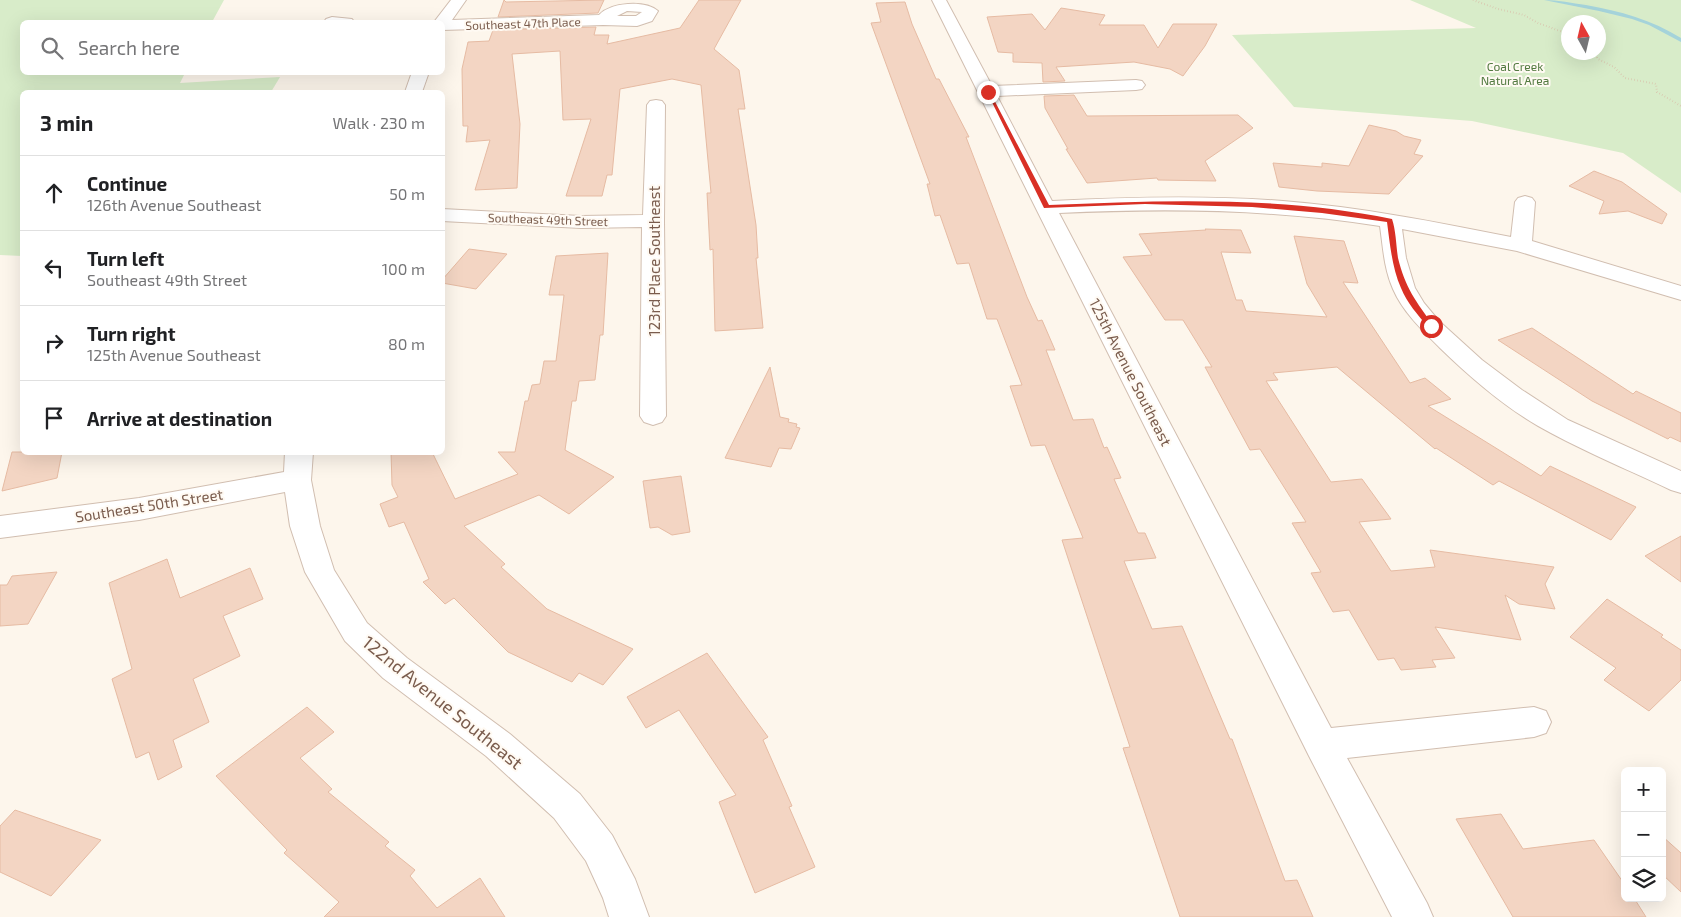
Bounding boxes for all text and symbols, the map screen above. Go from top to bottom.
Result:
street label: Southeast 47th Place [465,14,581,32]
north arrow [1561,15,1606,60]
search box [20,20,445,75]
icon: search [38,34,66,62]
text: Search here [78,36,180,59]
park label: Coal Creek Natural Area [1481,59,1549,87]
route end [977,81,1000,104]
text: 3 min [40,110,93,135]
text: Walk · 230 m [332,113,425,132]
text: Continue [87,172,167,195]
icon: ahead [40,179,68,207]
text: 50 m [389,184,425,203]
street label: 123rd Place Southeast [645,186,663,336]
text: 126th Avenue Southeast [87,195,261,214]
street label: Southeast 49th Street [488,210,609,228]
text: Turn left [87,247,164,270]
icon: left [40,254,68,282]
text: 100 m [382,259,425,278]
text: Southeast 49th Street [87,270,247,289]
street label: 125th Avenue Southeast [1086,295,1176,449]
route start [1420,315,1443,338]
text: Turn right [87,322,175,345]
icon: right [40,329,68,357]
text: 80 m [388,334,425,353]
text: 125th Avenue Southeast [87,345,261,364]
icon: arrive [40,404,68,432]
text: Arrive at destination [87,407,272,430]
street label: Southeast 50th Street [74,484,224,526]
street label: 122nd Avenue Southeast [359,631,528,773]
map controls [1621,767,1666,902]
button: + [1621,767,1666,812]
button: − [1621,812,1666,857]
button: layers [1621,857,1666,902]

